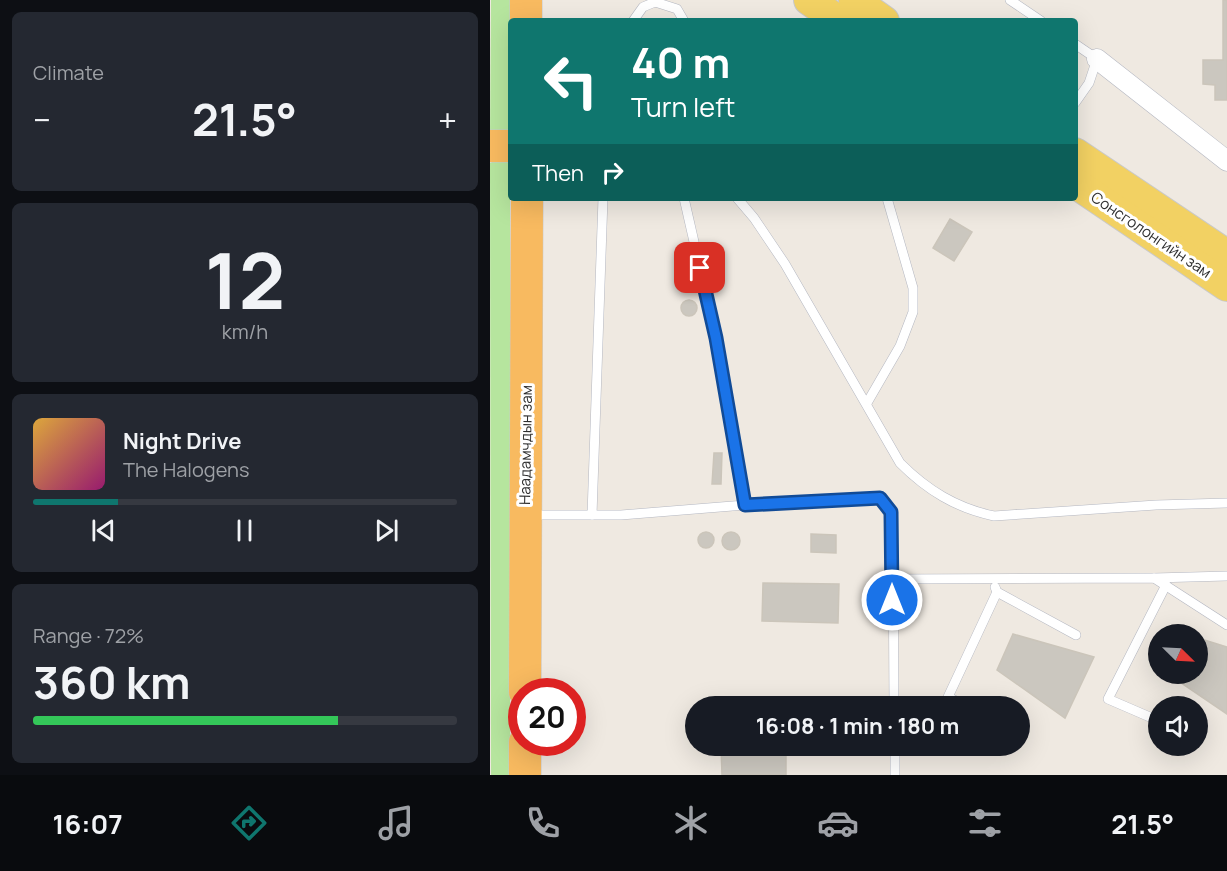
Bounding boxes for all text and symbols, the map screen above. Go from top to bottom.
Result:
text: 40 m [631,33,730,91]
icon: left [532,42,610,120]
text: Climate [33,59,104,86]
text: 21.5° [192,88,297,150]
text: Turn left [631,88,735,125]
text: − [33,97,51,142]
text: + [438,97,457,142]
icon: right [596,156,629,189]
text: Then [532,158,584,188]
street label: Сонсголонгийн зам [1087,186,1216,283]
text: 12 [205,226,285,332]
pin [674,242,725,293]
icon: arrive [683,251,716,284]
text: km/h [222,318,268,345]
street label: Наадамчдын зам [514,385,537,505]
text: Night Drive [123,426,242,456]
text: The Halogens [123,456,249,483]
icon: previous [87,514,120,547]
icon: pause [228,514,261,547]
icon: next [370,514,403,547]
position arrow [860,568,924,632]
text: Range · 72% [33,622,144,649]
north arrow [1148,624,1208,684]
map controls [1148,624,1208,756]
text: 360 km [33,651,190,713]
speed limit sign: 20 [508,678,586,756]
button: sound [1148,696,1208,756]
text: 16:08 · 1 min · 180 m [756,711,959,741]
icon: directions [228,802,270,844]
icon: music [375,802,417,844]
icon: phone [522,802,564,844]
icon: climate [670,802,712,844]
icon: car [817,802,859,844]
icon: filters [964,802,1006,844]
text: 16:07 [53,805,123,842]
text: 21.5° [1111,805,1174,842]

